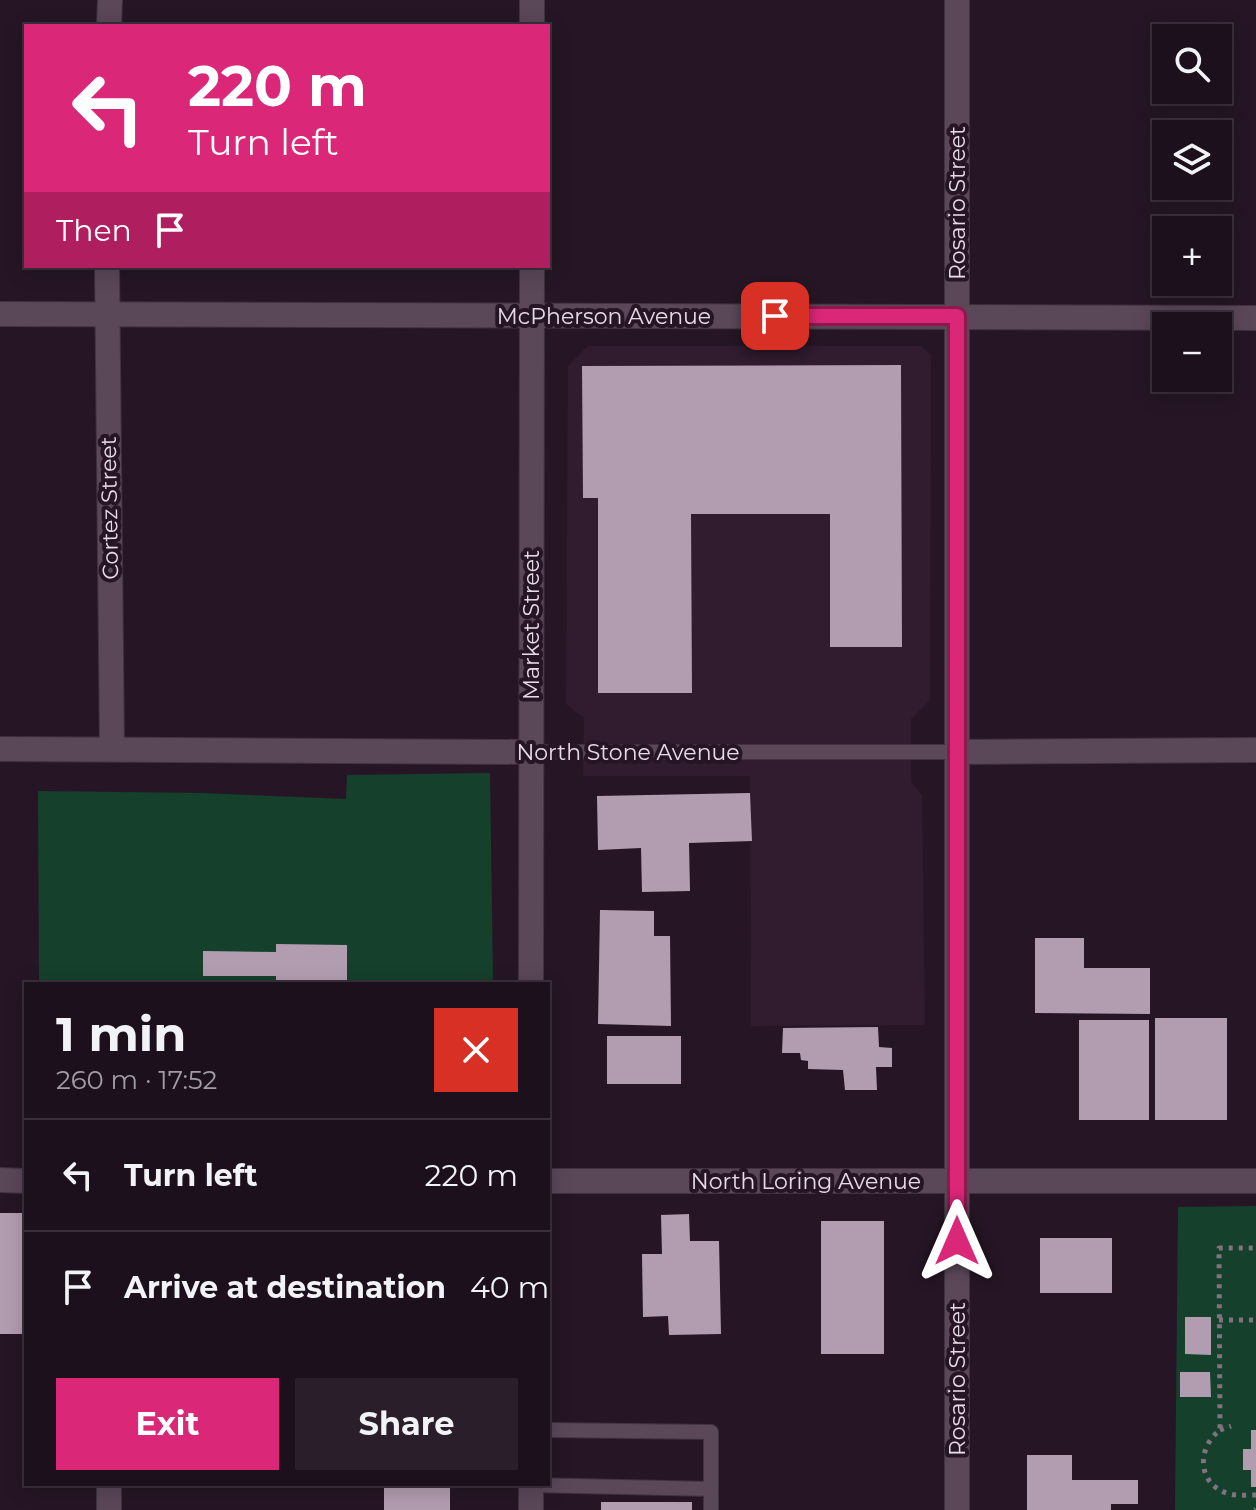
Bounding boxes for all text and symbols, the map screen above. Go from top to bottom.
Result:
map controls [1152,24,1232,392]
button: search [1152,24,1232,104]
text: 220 m [188,52,367,120]
icon: left [56,56,160,160]
text: Turn left [188,120,339,164]
button: layers [1152,120,1232,200]
street label: Rosario Street [944,126,971,280]
icon: arrive [148,208,192,252]
text: Then [56,212,132,249]
button: + [1152,216,1232,296]
pin [741,282,809,350]
icon: arrive [753,294,797,338]
street label: McPherson Avenue [497,303,711,330]
button: − [1152,312,1232,392]
street label: Cortez Street [95,436,124,580]
street label: Market Street [518,550,545,700]
street label: North Stone Avenue [516,739,740,766]
text: 1 min [56,1005,186,1063]
button: close [434,1008,518,1092]
text: 260 m · 17:52 [56,1064,217,1096]
icon: left [56,1153,100,1197]
text: Turn left [124,1157,257,1194]
text: 220 m [424,1157,518,1194]
street label: North Loring Avenue [691,1168,921,1195]
position arrow [915,1199,999,1283]
icon: arrive [56,1265,100,1309]
text: Arrive at destination [124,1269,446,1306]
text: 40 m [470,1269,549,1306]
street label: Rosario Street [944,1302,971,1456]
button: Exit [56,1378,279,1470]
button: Share [295,1378,518,1470]

